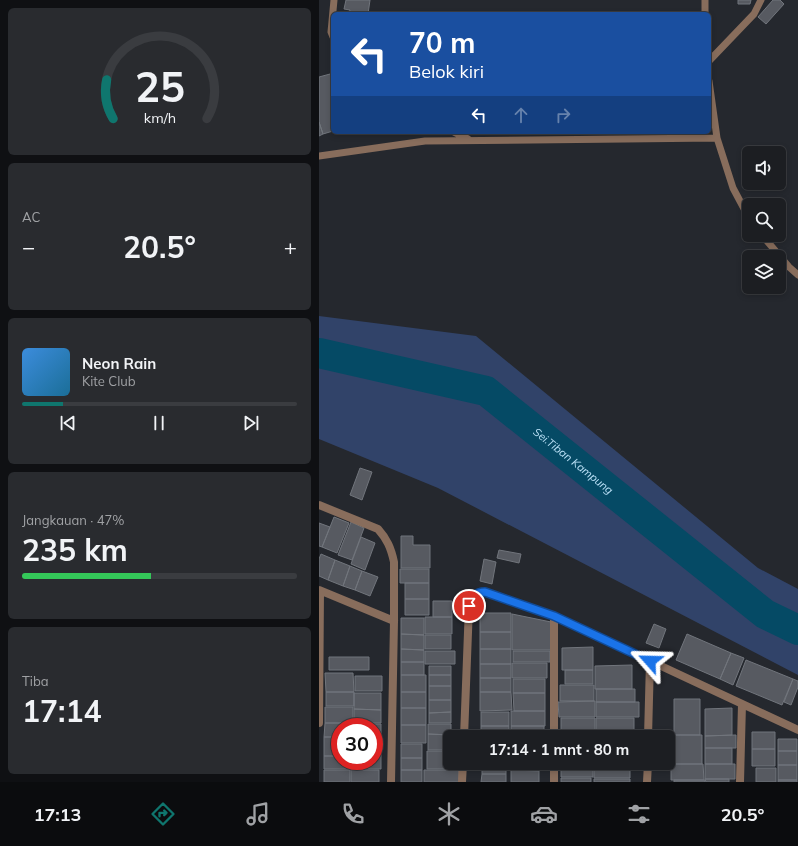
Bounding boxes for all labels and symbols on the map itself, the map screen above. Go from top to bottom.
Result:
water label: Sei.Tiban Kampung [530,425,616,497]
pin [452,589,486,623]
position arrow [629,640,671,682]
speed limit sign: 30 [331,718,383,770]

